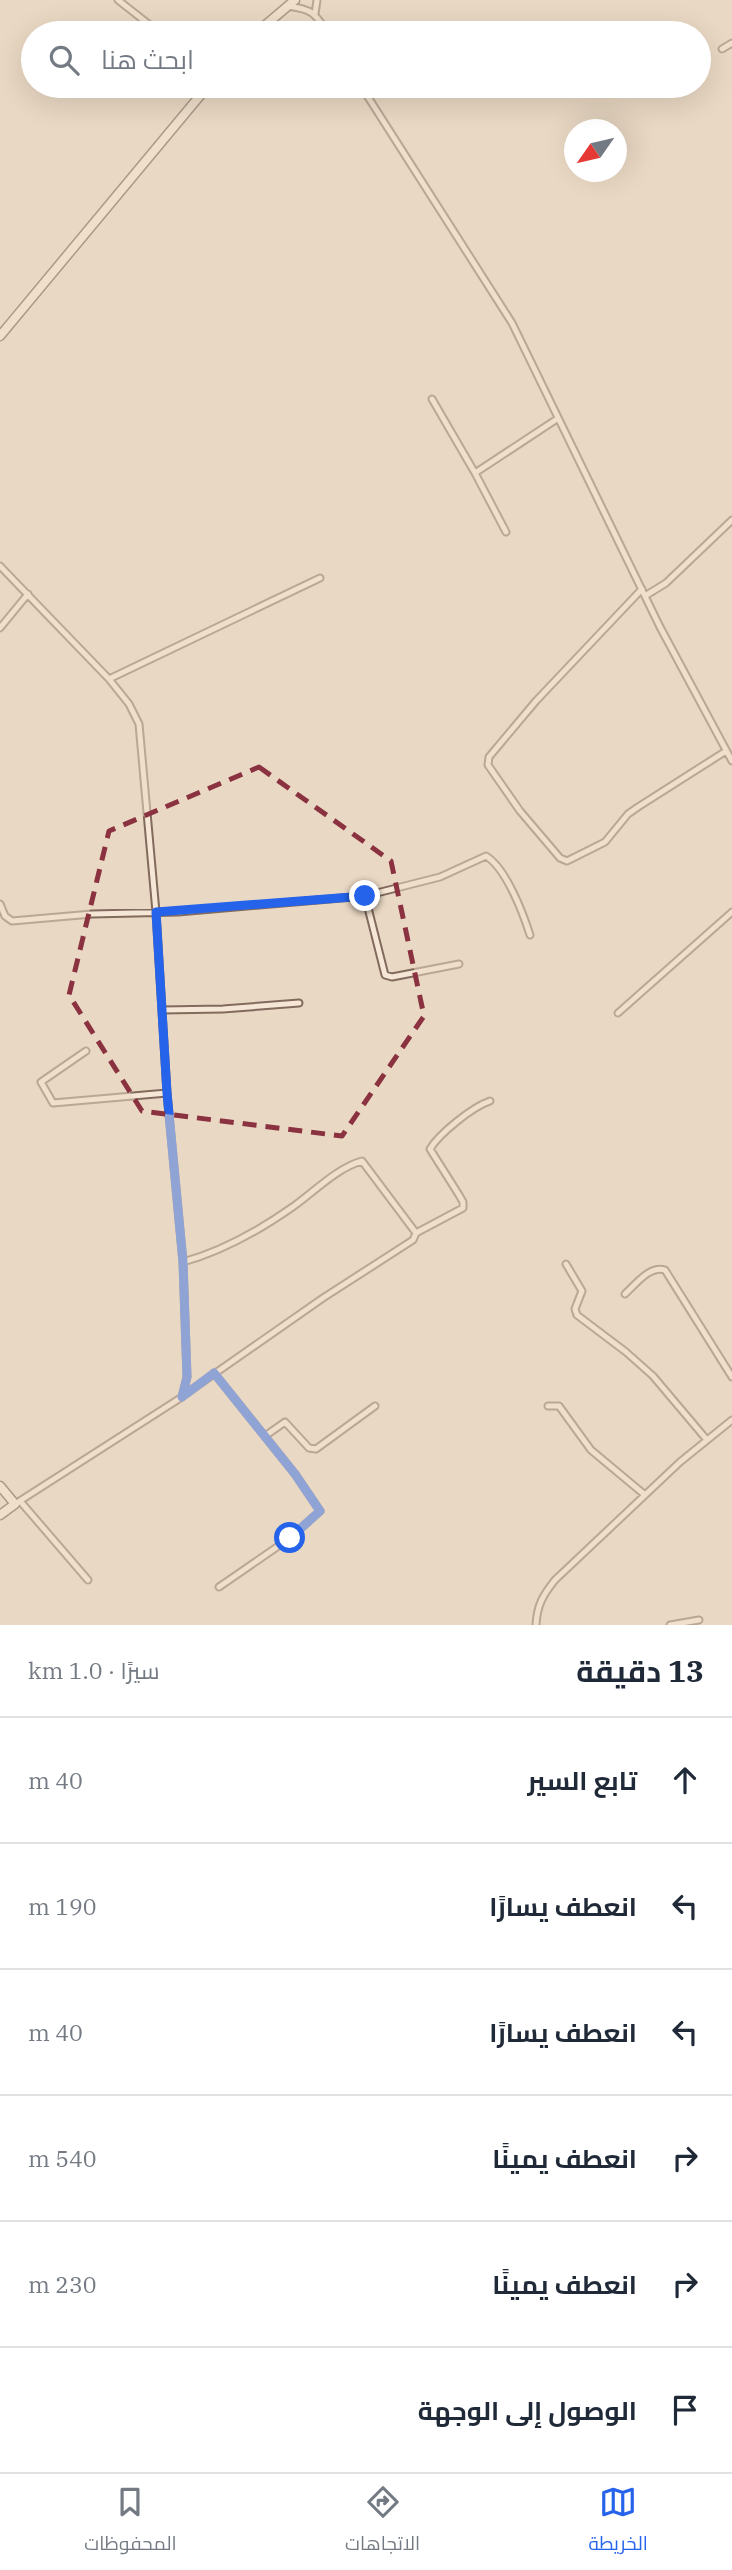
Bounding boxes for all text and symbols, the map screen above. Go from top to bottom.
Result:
search box [21,21,711,98]
icon: search [45,41,83,79]
text: ابحث هنا [101,42,194,76]
north arrow [564,119,627,182]
route end [349,880,380,911]
route start [274,1522,305,1553]
text: 13 دقيقة [576,1651,704,1690]
text: سيرًا · 1.0 km [28,1655,159,1685]
icon: ahead [666,1761,704,1799]
text: تابع السير [528,1763,637,1797]
text: 40 m [28,1765,83,1795]
icon: left [666,1887,704,1925]
text: انعطف يسارًا [489,1889,637,1923]
text: 190 m [28,1891,97,1921]
icon: left [666,2013,704,2051]
text: انعطف يسارًا [489,2015,637,2049]
text: 40 m [28,2017,83,2047]
icon: right [666,2139,704,2177]
text: انعطف يمينًا [492,2141,637,2175]
text: 540 m [28,2143,97,2173]
icon: right [666,2265,704,2303]
text: انعطف يمينًا [492,2267,637,2301]
text: 230 m [28,2269,97,2299]
icon: arrive [666,2391,704,2429]
text: الوصول إلى الوجهة [418,2393,637,2427]
tab: المحفوظات [84,2483,177,2561]
tab: الاتجاهات [345,2483,420,2561]
tab: الخريطة [589,2483,648,2561]

